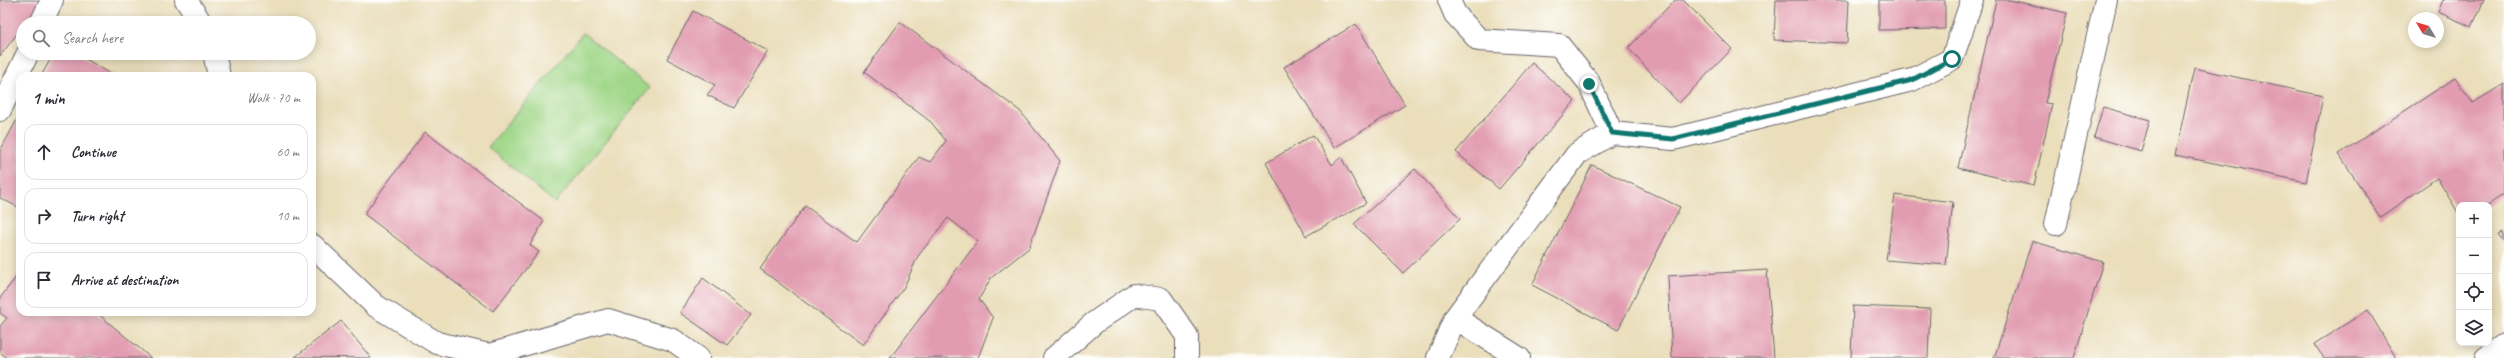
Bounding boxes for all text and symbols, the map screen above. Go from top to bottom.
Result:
north arrow [2408,12,2444,48]
search box [16,16,316,60]
icon: search [30,27,52,49]
text: Search here [62,29,123,48]
route start [1943,50,1961,68]
route end [1580,75,1598,93]
text: 1 min [32,88,65,109]
text: Walk · 70 m [247,90,300,106]
icon: ahead [33,141,55,163]
text: Continue [71,143,116,162]
text: 60 m [277,144,299,160]
map controls [2456,202,2492,346]
button: + [2456,202,2492,238]
icon: right [33,205,55,227]
text: Turn right [71,207,124,226]
text: 10 m [277,208,299,224]
button: − [2456,238,2492,274]
icon: arrive [33,269,55,291]
text: Arrive at destination [71,271,178,290]
button: locate [2456,274,2492,310]
button: layers [2456,310,2492,346]

